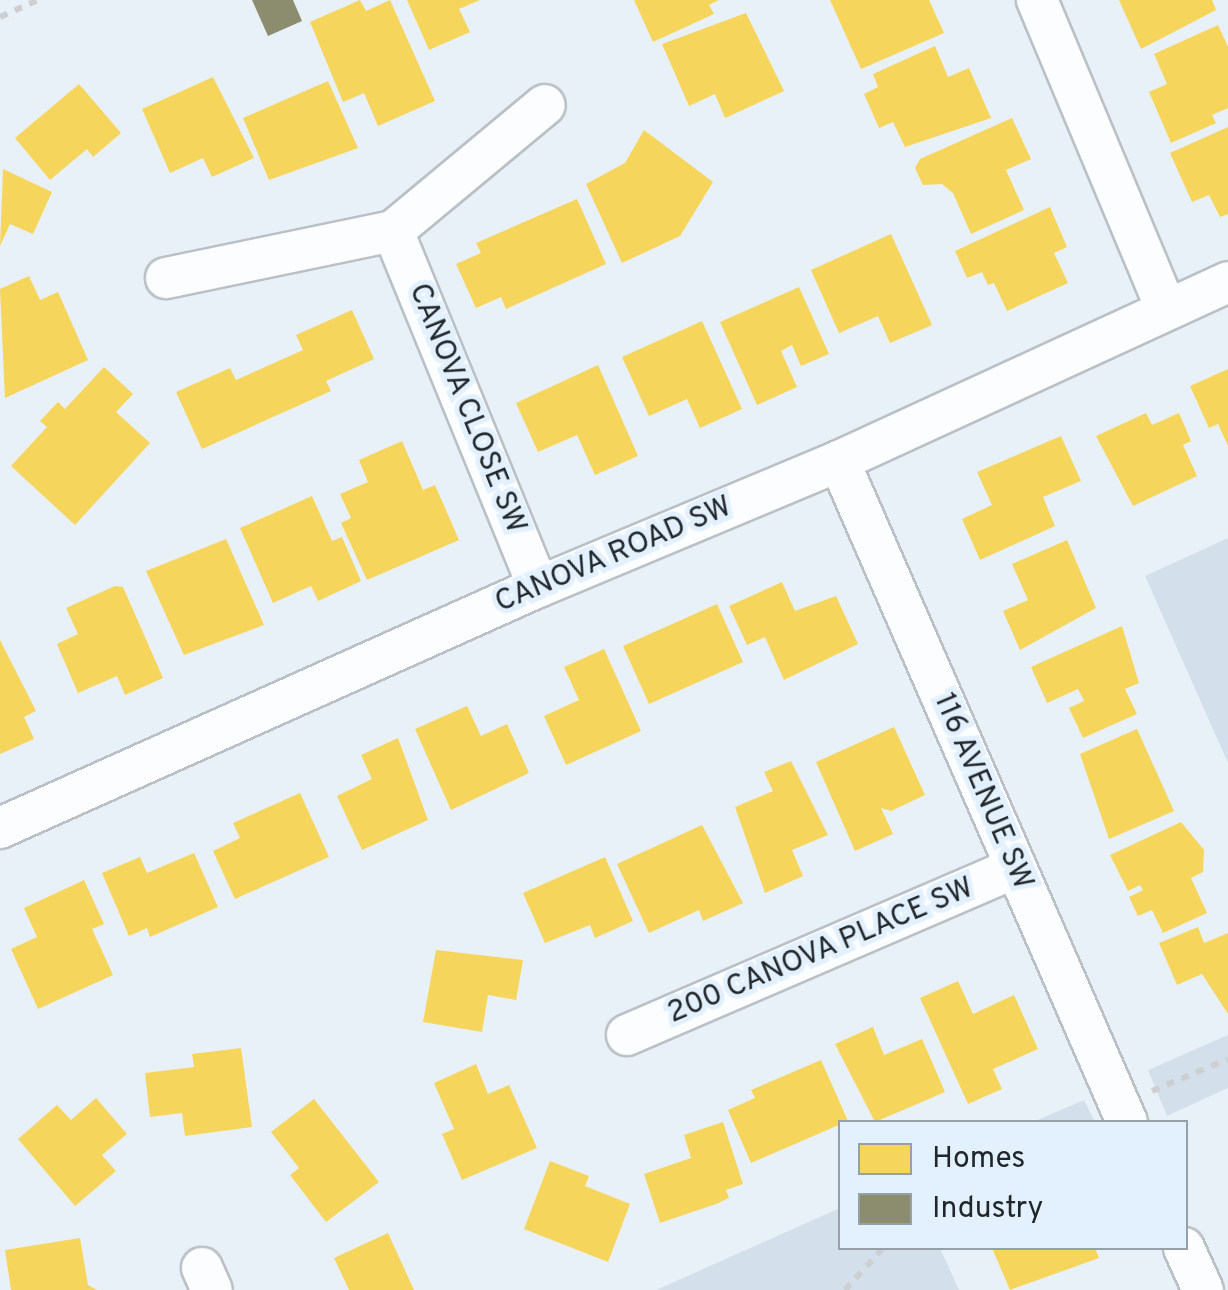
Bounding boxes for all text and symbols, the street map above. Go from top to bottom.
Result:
street label: CANOVA CLOSE SW [399,278,533,540]
street label: CANOVA ROAD SW [490,490,738,622]
street label: 116 AVENUE SW [924,688,1040,896]
street label: 200 CANOVA PLACE SW [662,871,980,1033]
legend [838,1120,1188,1250]
text: Homes [932,1141,1025,1178]
text: Industry [932,1191,1043,1228]

